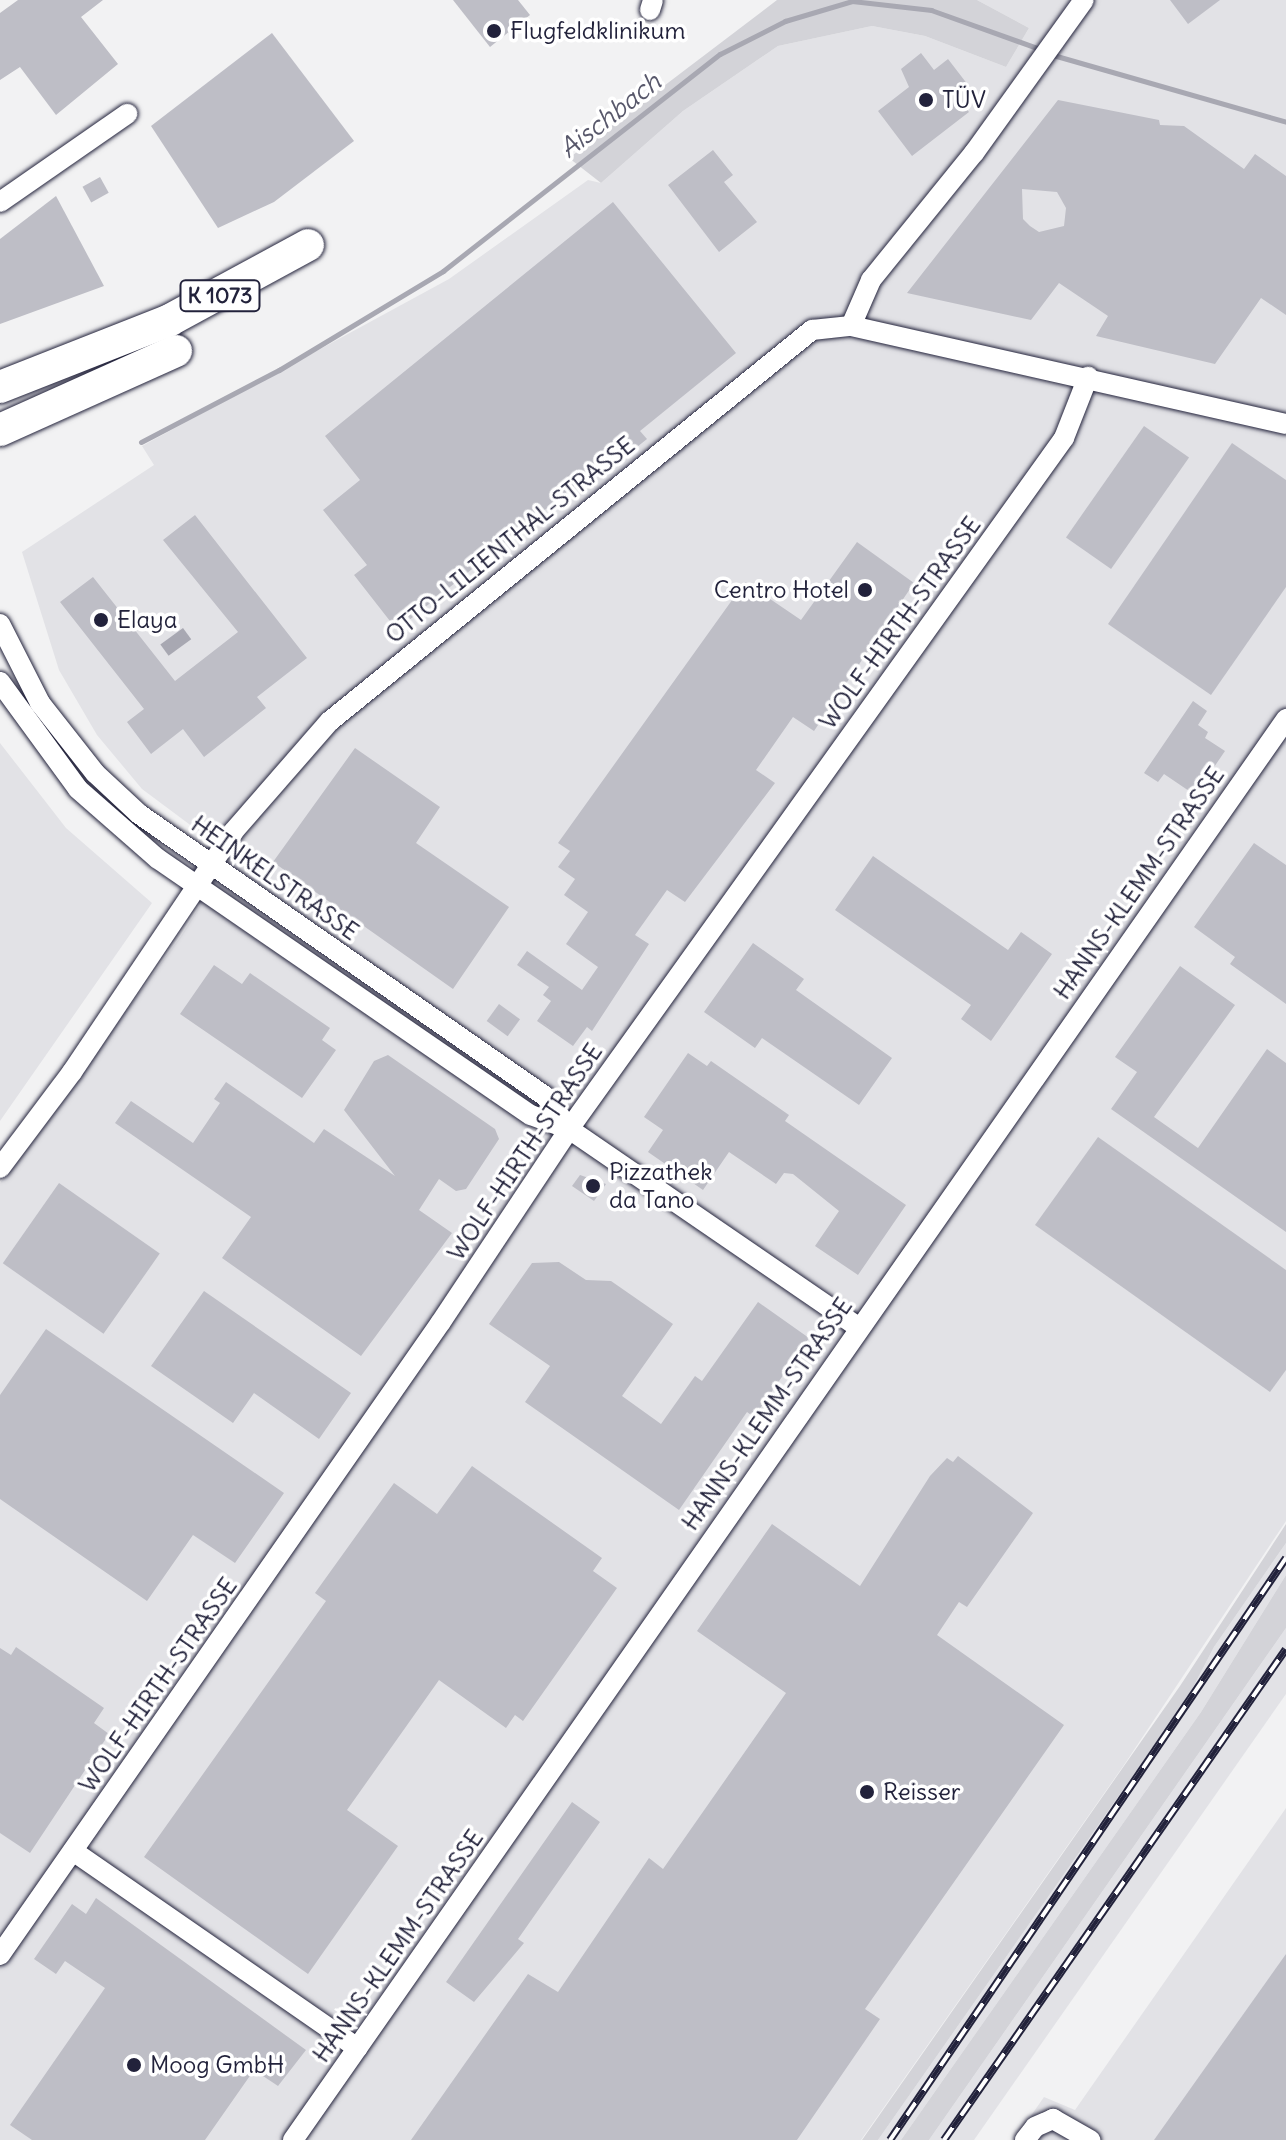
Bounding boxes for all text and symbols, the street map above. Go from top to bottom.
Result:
place label: Flugfeldklinikum [510,17,686,45]
marker: Flugfeldklinikum [485,22,503,40]
water label: Aischbach [553,66,667,164]
place label: TÜV [942,86,986,114]
marker: TÜV [917,91,935,109]
road number: K 1073 [178,278,262,314]
street label: OTTO-LILIENTHAL-STRASSE [380,431,640,649]
street label: WOLF-HIRTH-STRASSE [813,511,987,735]
place label: Centro Hotel [714,576,849,604]
marker: Centro Hotel [856,581,874,599]
place label: Elaya [117,606,177,634]
marker: Elaya [92,611,110,629]
street label: HANNS-KLEMM-STRASSE [1048,761,1230,1005]
street label: HEINKELSTRASSE [186,810,364,946]
street label: WOLF-HIRTH-STRASSE [442,1038,608,1266]
place label: Pizzathek da Tano [609,1158,712,1214]
marker: Pizzathek da Tano [584,1177,602,1195]
street label: HANNS-KLEMM-STRASSE [676,1292,858,1536]
street label: WOLF-HIRTH-STRASSE [73,1572,243,1798]
place label: Reisser [883,1778,961,1806]
marker: Reisser [858,1783,876,1801]
street label: HANNS-KLEMM-STRASSE [307,1824,489,2068]
place label: Moog GmbH [150,2051,284,2079]
marker: Moog GmbH [125,2056,143,2074]

